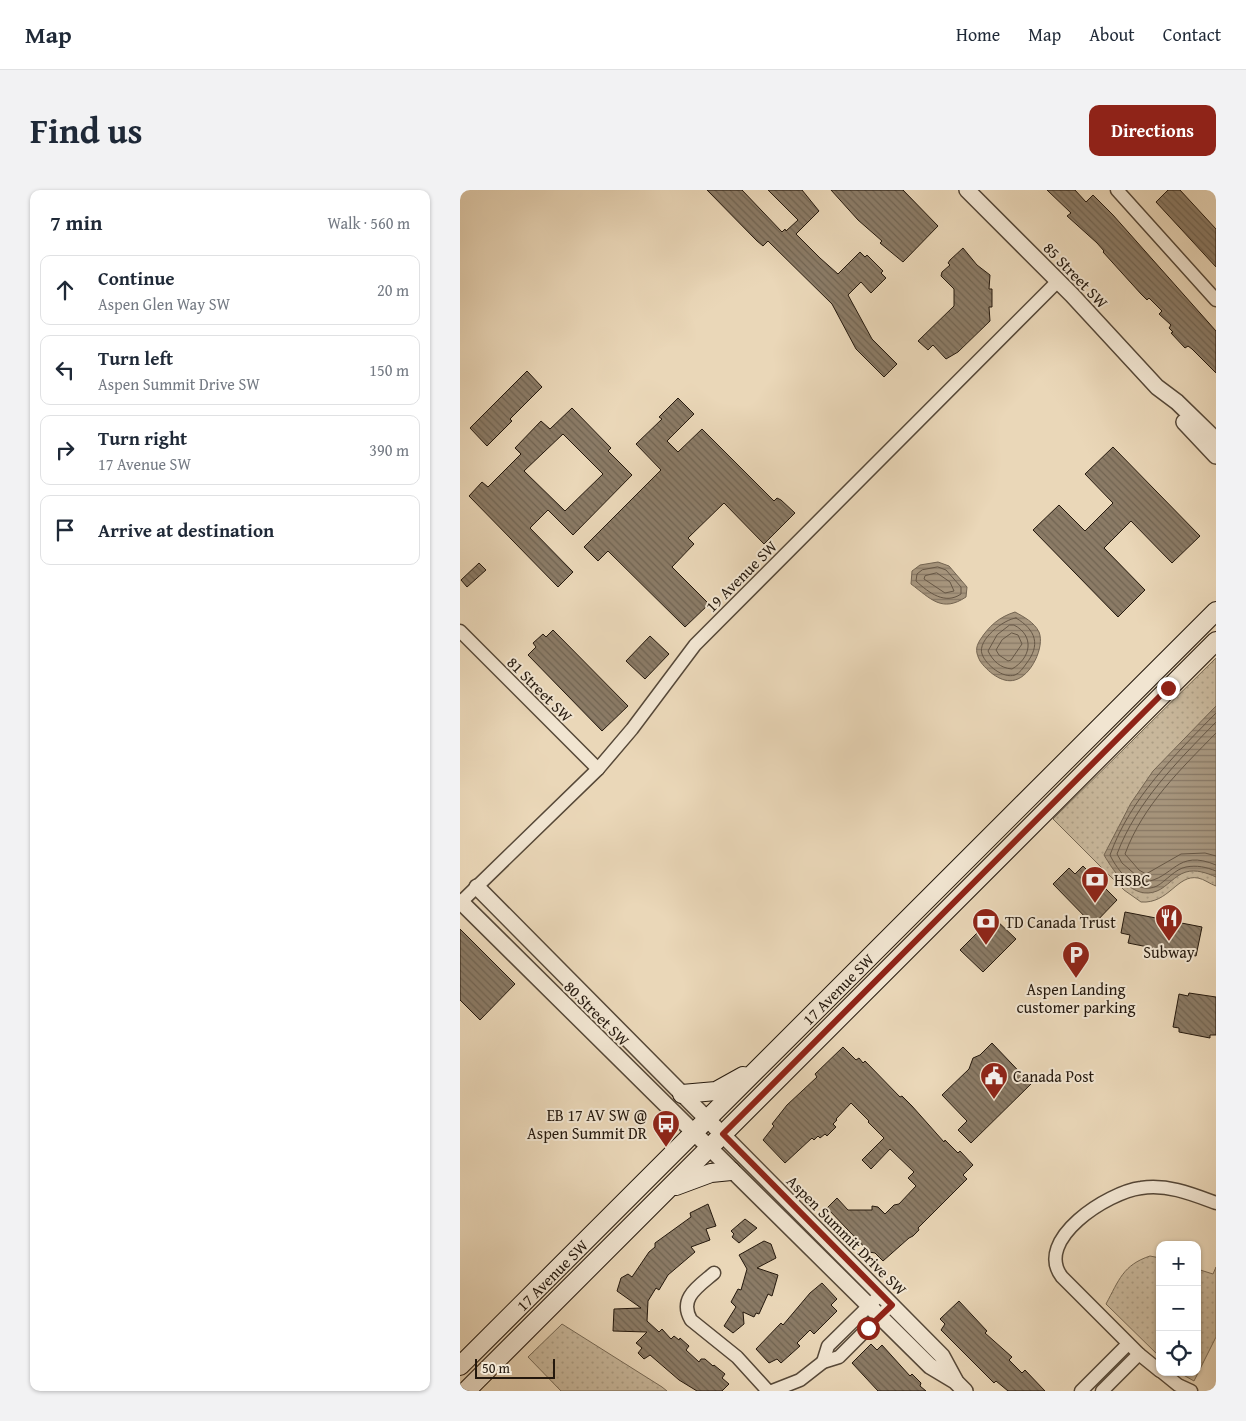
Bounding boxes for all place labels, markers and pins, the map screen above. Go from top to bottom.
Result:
bank icon: HSBC [1080,865,1110,904]
place label: HSBC [1114,868,1151,892]
restaurant icon: Subway [1154,903,1184,942]
bank icon: TD Canada Trust [971,907,1001,946]
place label: TD Canada Trust [1005,910,1116,934]
parking icon: Aspen Landing customer parking [1061,940,1091,979]
place label: Subway [1143,940,1195,964]
place label: Aspen Landing customer parking [1017,977,1136,1019]
public building icon: Canada Post [979,1061,1009,1100]
place label: Canada Post [1013,1064,1095,1088]
place label: EB 17 AV SW @ Aspen Summit DR [527,1103,648,1145]
bus stop icon: EB 17 AV SW @ Aspen Summit DR [651,1109,681,1148]

